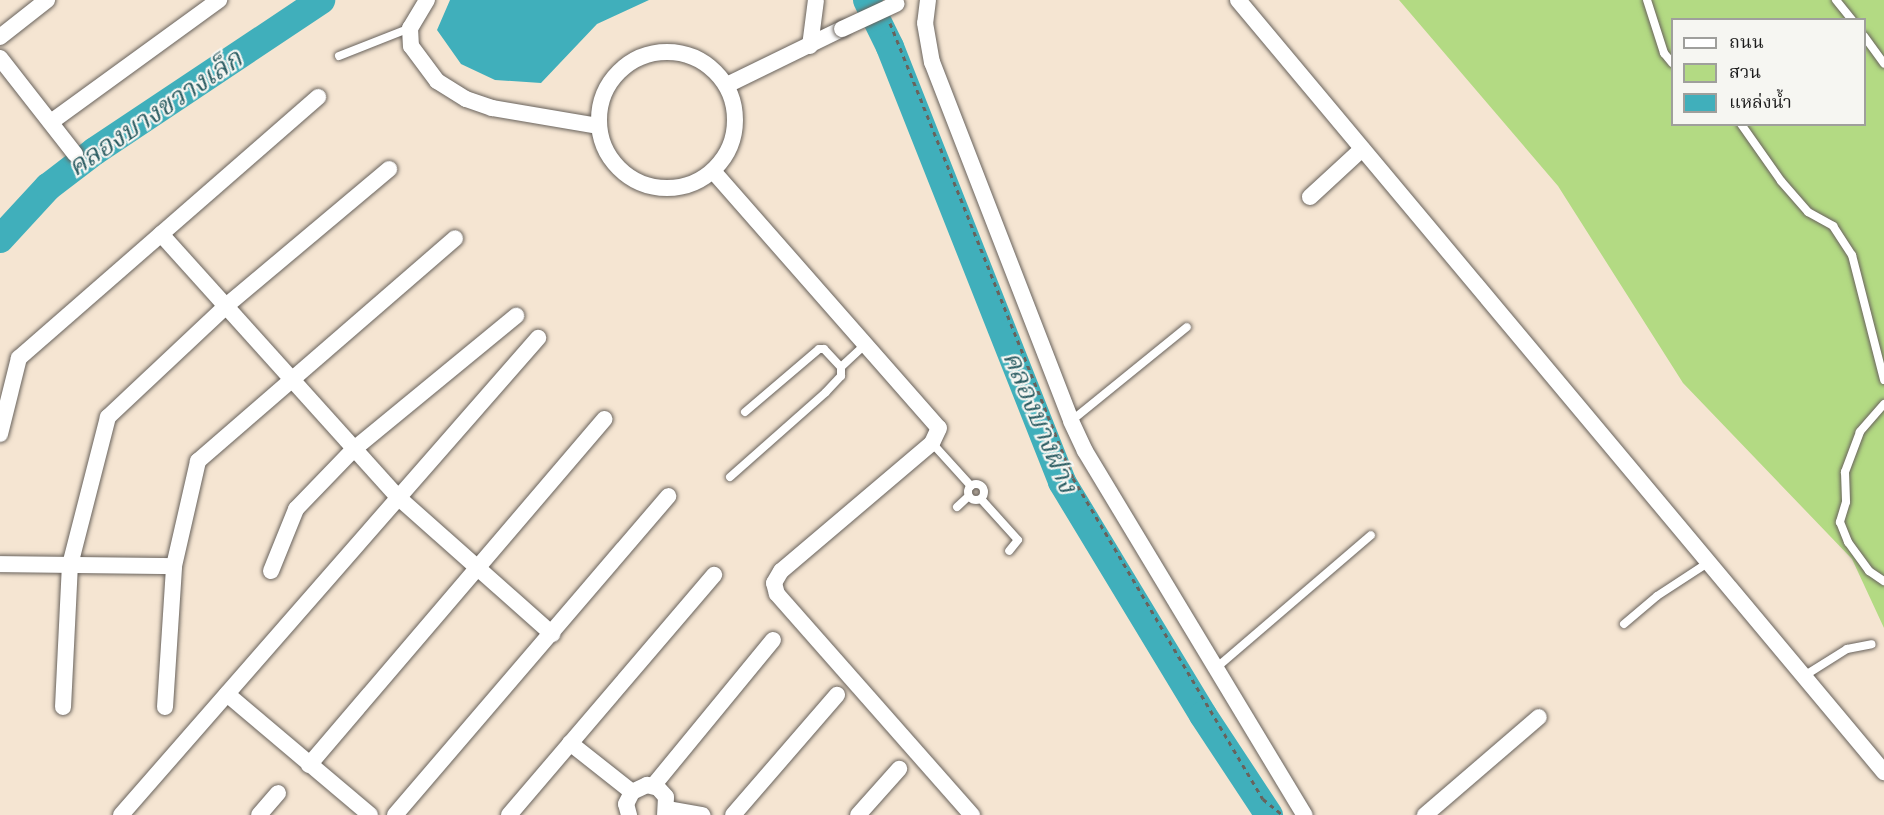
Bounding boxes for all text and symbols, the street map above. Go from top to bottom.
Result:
legend [1671,18,1866,126]
text: ถนน [1729,30,1764,55]
water label: คลองบางขวางเล็ก [61,43,249,183]
text: สวน [1729,60,1761,85]
text: แหล่งน้ำ [1729,90,1792,115]
water label: คลองบางฝาง [996,346,1084,498]

